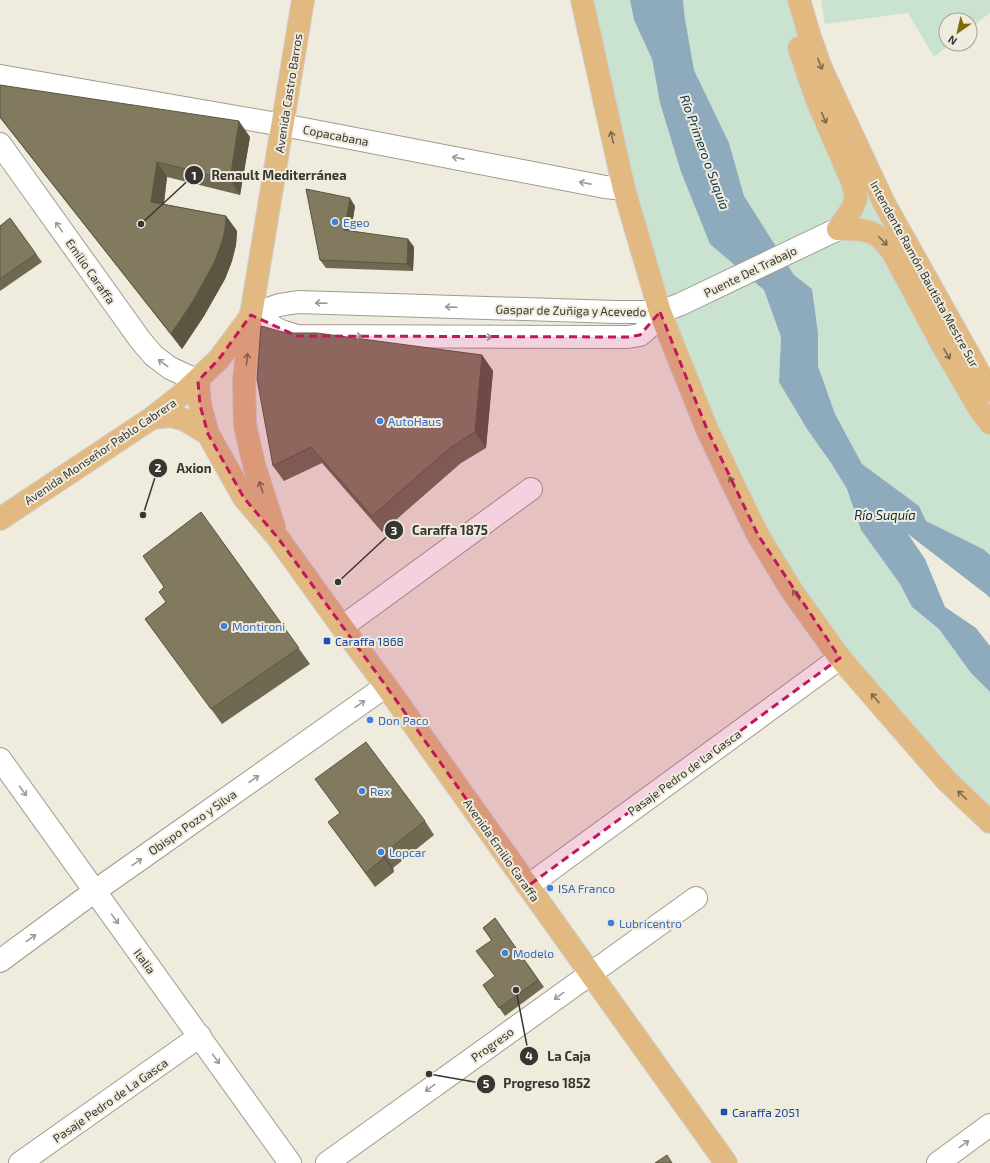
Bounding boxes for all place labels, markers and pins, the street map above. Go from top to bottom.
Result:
callout: Renault Mediterránea [184,163,355,188]
place label: Egeo [343,215,370,229]
marker: Egeo [330,217,340,227]
place label: AutoHaus [388,414,441,428]
marker: AutoHaus [375,416,385,426]
callout: Axion [148,456,219,481]
callout: Caraffa 1875 [384,518,496,543]
place label: Montironi [232,619,285,633]
marker: Montironi [219,621,229,631]
place label: Caraffa 1868 [335,634,404,648]
marker: Caraffa 1868 [322,636,332,646]
place label: Don Paco [378,713,429,727]
marker: Don Paco [365,715,375,725]
place label: Rex [370,784,391,798]
marker: Rex [357,786,367,796]
place label: Lopcar [389,845,426,859]
marker: Lopcar [376,847,386,857]
place label: ISA Franco [558,881,615,895]
marker: ISA Franco [545,883,555,893]
place label: Lubricentro [619,916,682,930]
marker: Lubricentro [606,918,616,928]
place label: Modelo [513,946,554,960]
marker: Modelo [500,948,510,958]
callout: La Caja [519,1044,599,1069]
callout: Progreso 1852 [476,1071,599,1096]
place label: Caraffa 2051 [732,1105,800,1119]
marker: Caraffa 2051 [719,1107,729,1117]

